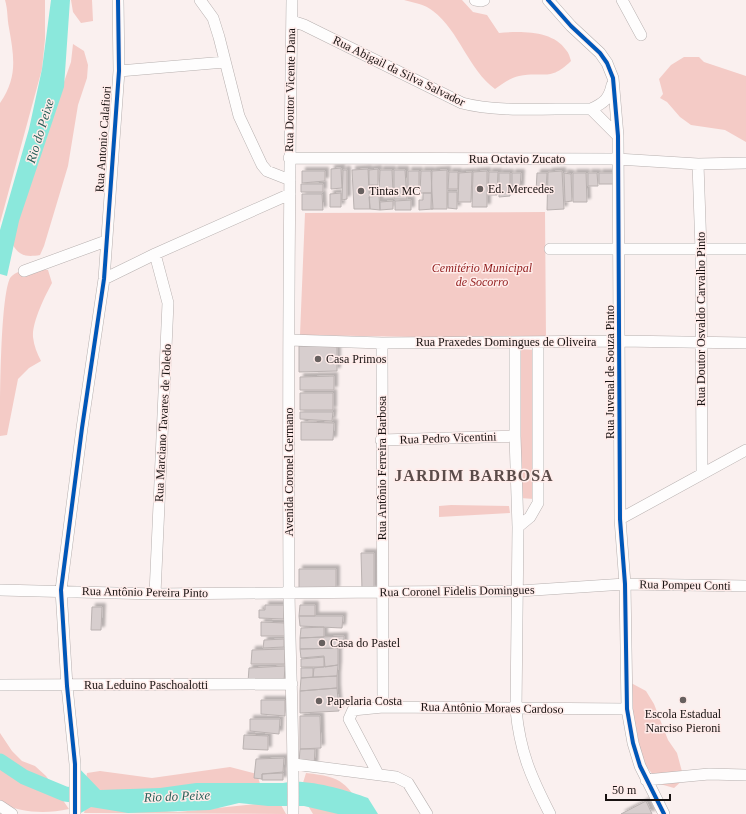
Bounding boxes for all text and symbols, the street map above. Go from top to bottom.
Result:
street label: Rua Doutor Vicente Dana [282,27,298,152]
street label: Rua Abigail da Silva Salvador [331,33,467,109]
street label: Rua Antonio Calafiori [92,85,114,193]
water label: Rio do Peixe [23,97,57,166]
street label: Rua Octavio Zucato [469,152,565,166]
place label: Ed. Mercedes [488,182,554,196]
place label: Tintas MC [369,184,420,198]
marker: Ed. Mercedes [475,184,485,194]
marker: Tintas MC [356,186,366,196]
street label: Rua Doutor Osvaldo Carvalho Pinto [694,232,708,406]
park label: Cemitério Municipal de Socorro [432,261,533,289]
street label: Rua Juvenal de Souza Pinto [603,305,617,439]
street label: Rua Praxedes Domingues de Oliveira [416,335,597,349]
street label: Rua Marciano Tavares de Toledo [152,343,174,503]
place label: Casa Primos [326,352,387,366]
marker: Casa Primos [313,354,323,364]
street label: Rua Antônio Ferreira Barbosa [375,395,389,540]
street label: Avenida Coronel Germano [282,407,296,537]
street label: Rua Pedro Vicentini [399,429,497,447]
district label: JARDIM BARBOSA [394,467,554,484]
street label: Rua Pompeu Conti [639,577,731,593]
street label: Rua Coronel Fidelis Domingues [379,583,535,599]
street label: Rua Antônio Pereira Pinto [82,584,208,600]
place label: Casa do Pastel [330,636,401,650]
marker: Casa do Pastel [317,638,327,648]
street label: Rua Leduino Paschoalotti [84,678,209,692]
place label: Papelaria Costa [327,694,403,708]
marker: Escola Estadual Narciso Pieroni [678,695,688,705]
marker: Papelaria Costa [314,696,324,706]
street label: Rua Antônio Moraes Cardoso [420,700,564,716]
place label: Escola Estadual Narciso Pieroni [645,707,722,735]
scale bar [606,776,670,802]
text: 50 m [612,783,637,797]
water label: Rio do Peixe [143,787,211,805]

